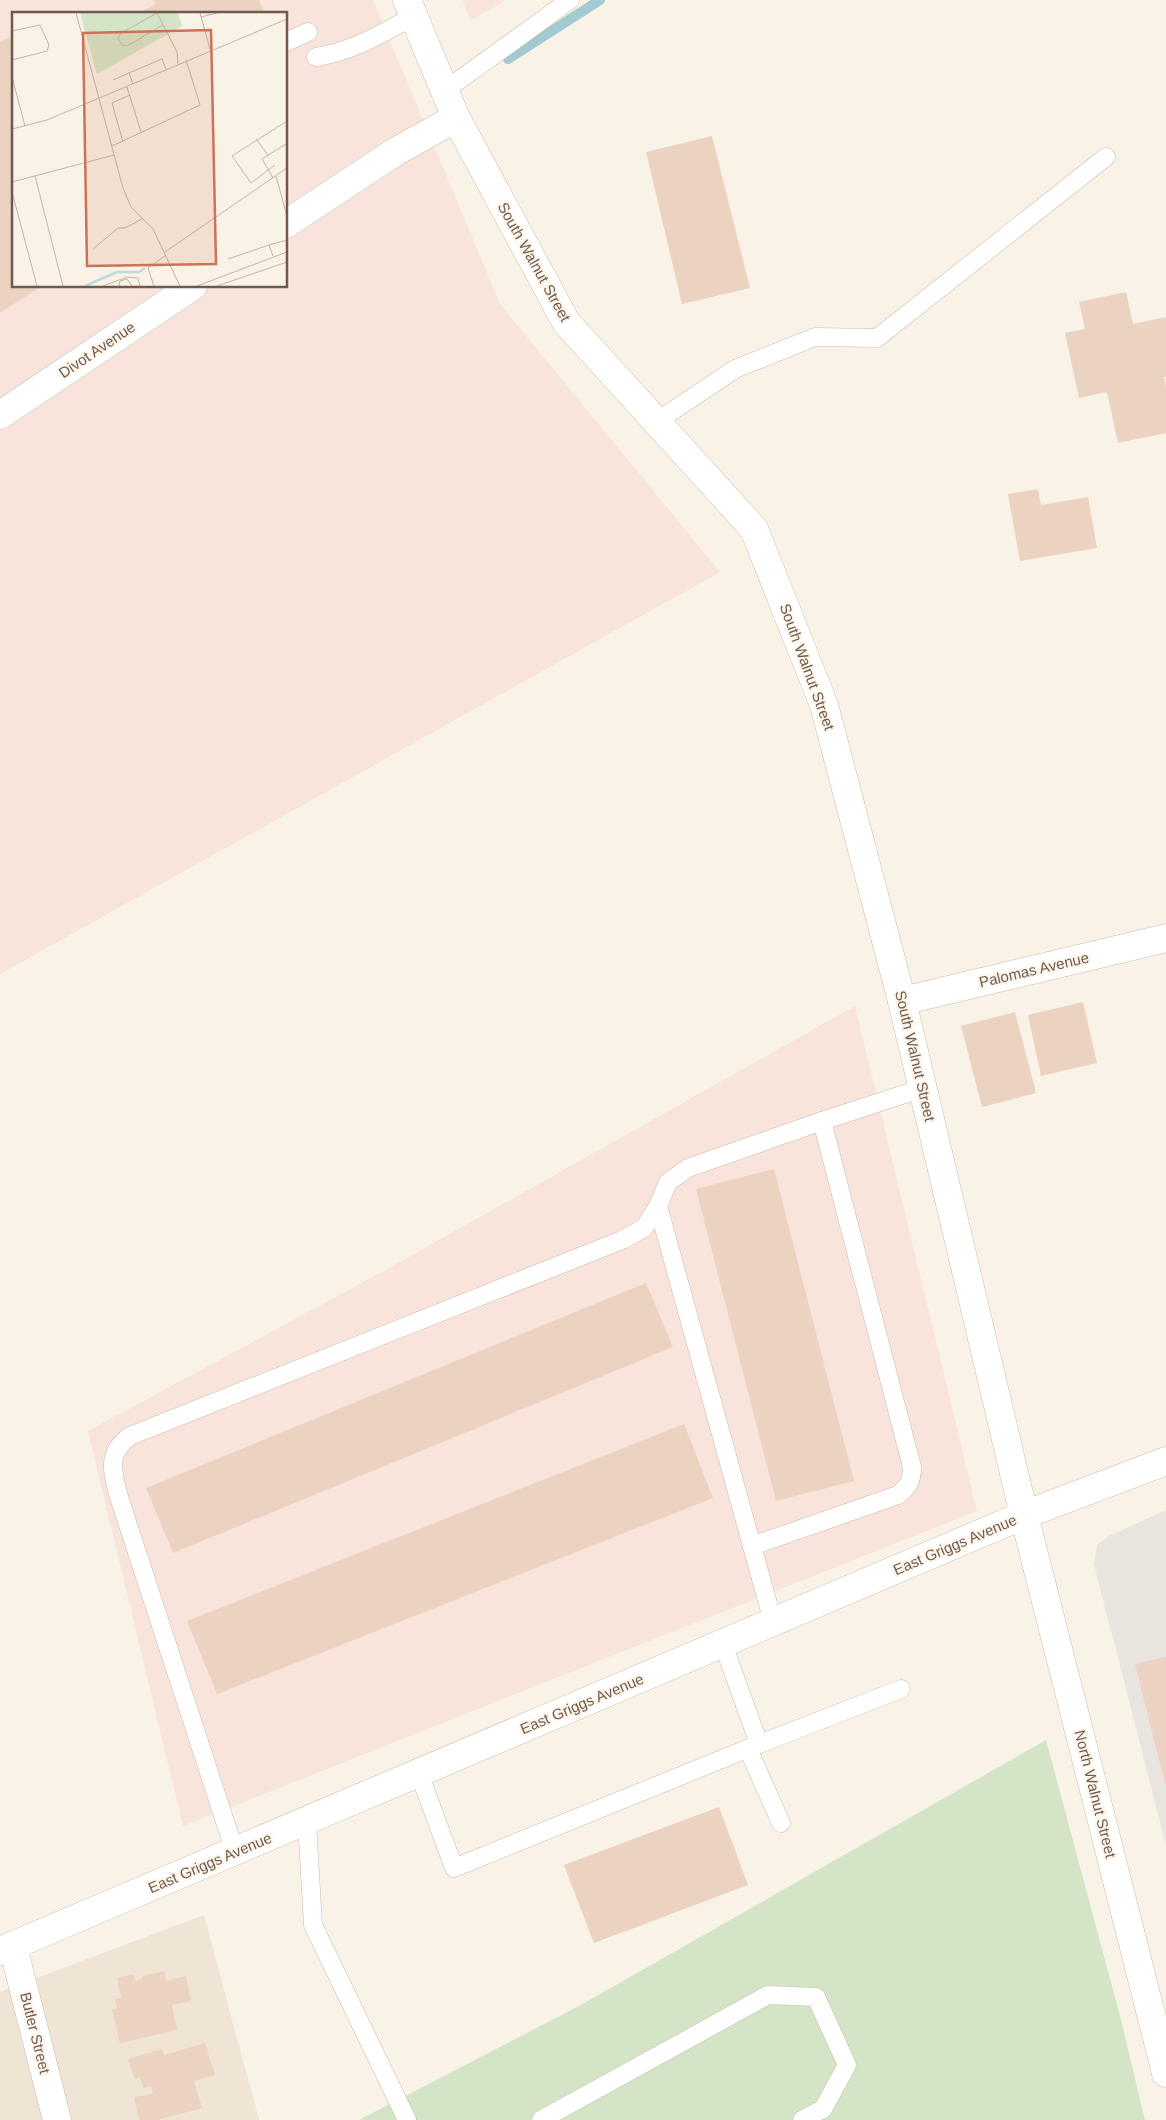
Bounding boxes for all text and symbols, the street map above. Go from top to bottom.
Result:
inset map [12,12,288,288]
street label: South Walnut Street [495,199,575,325]
street label: Divot Avenue [55,318,138,381]
street label: South Walnut Street [777,601,839,733]
street label: Palomas Avenue [977,949,1091,990]
street label: South Walnut Street [892,989,939,1124]
street label: East Griggs Avenue [891,1511,1019,1578]
street label: East Griggs Avenue [518,1670,646,1737]
street label: North Walnut Street [1071,1728,1120,1860]
street label: East Griggs Avenue [146,1829,274,1896]
street label: Butler Street [17,1990,54,2076]

